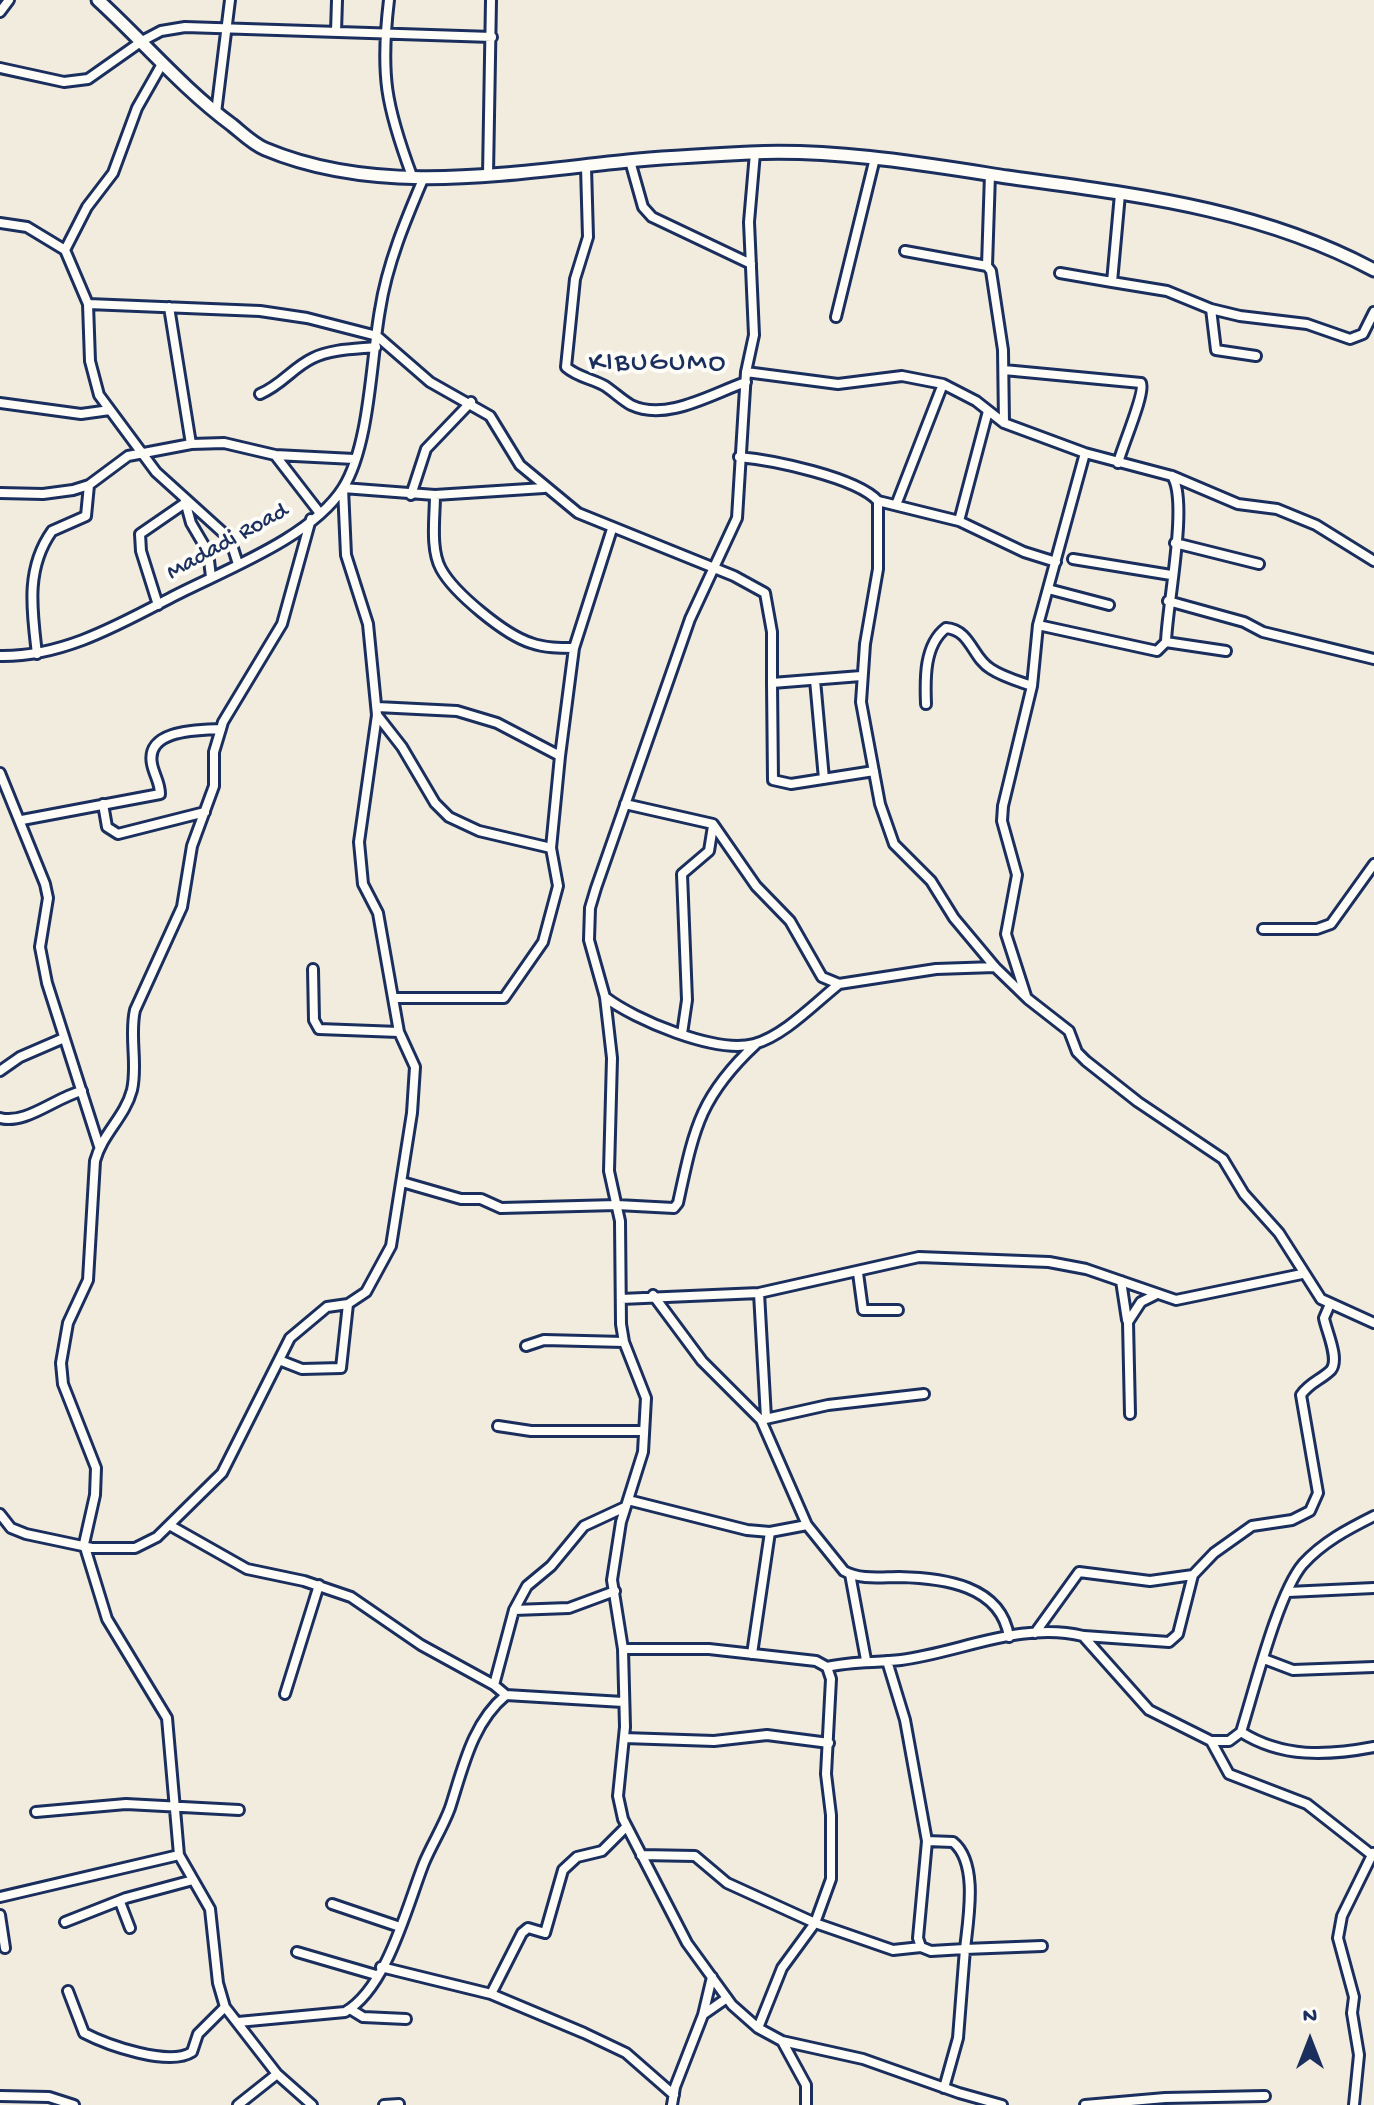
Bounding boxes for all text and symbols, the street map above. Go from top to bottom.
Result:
district label: KIBUGUMO [589,348,727,382]
street label: Madadi Road [162,498,294,588]
north arrow [1270,2001,1350,2081]
text: N [1303,2004,1317,2030]

